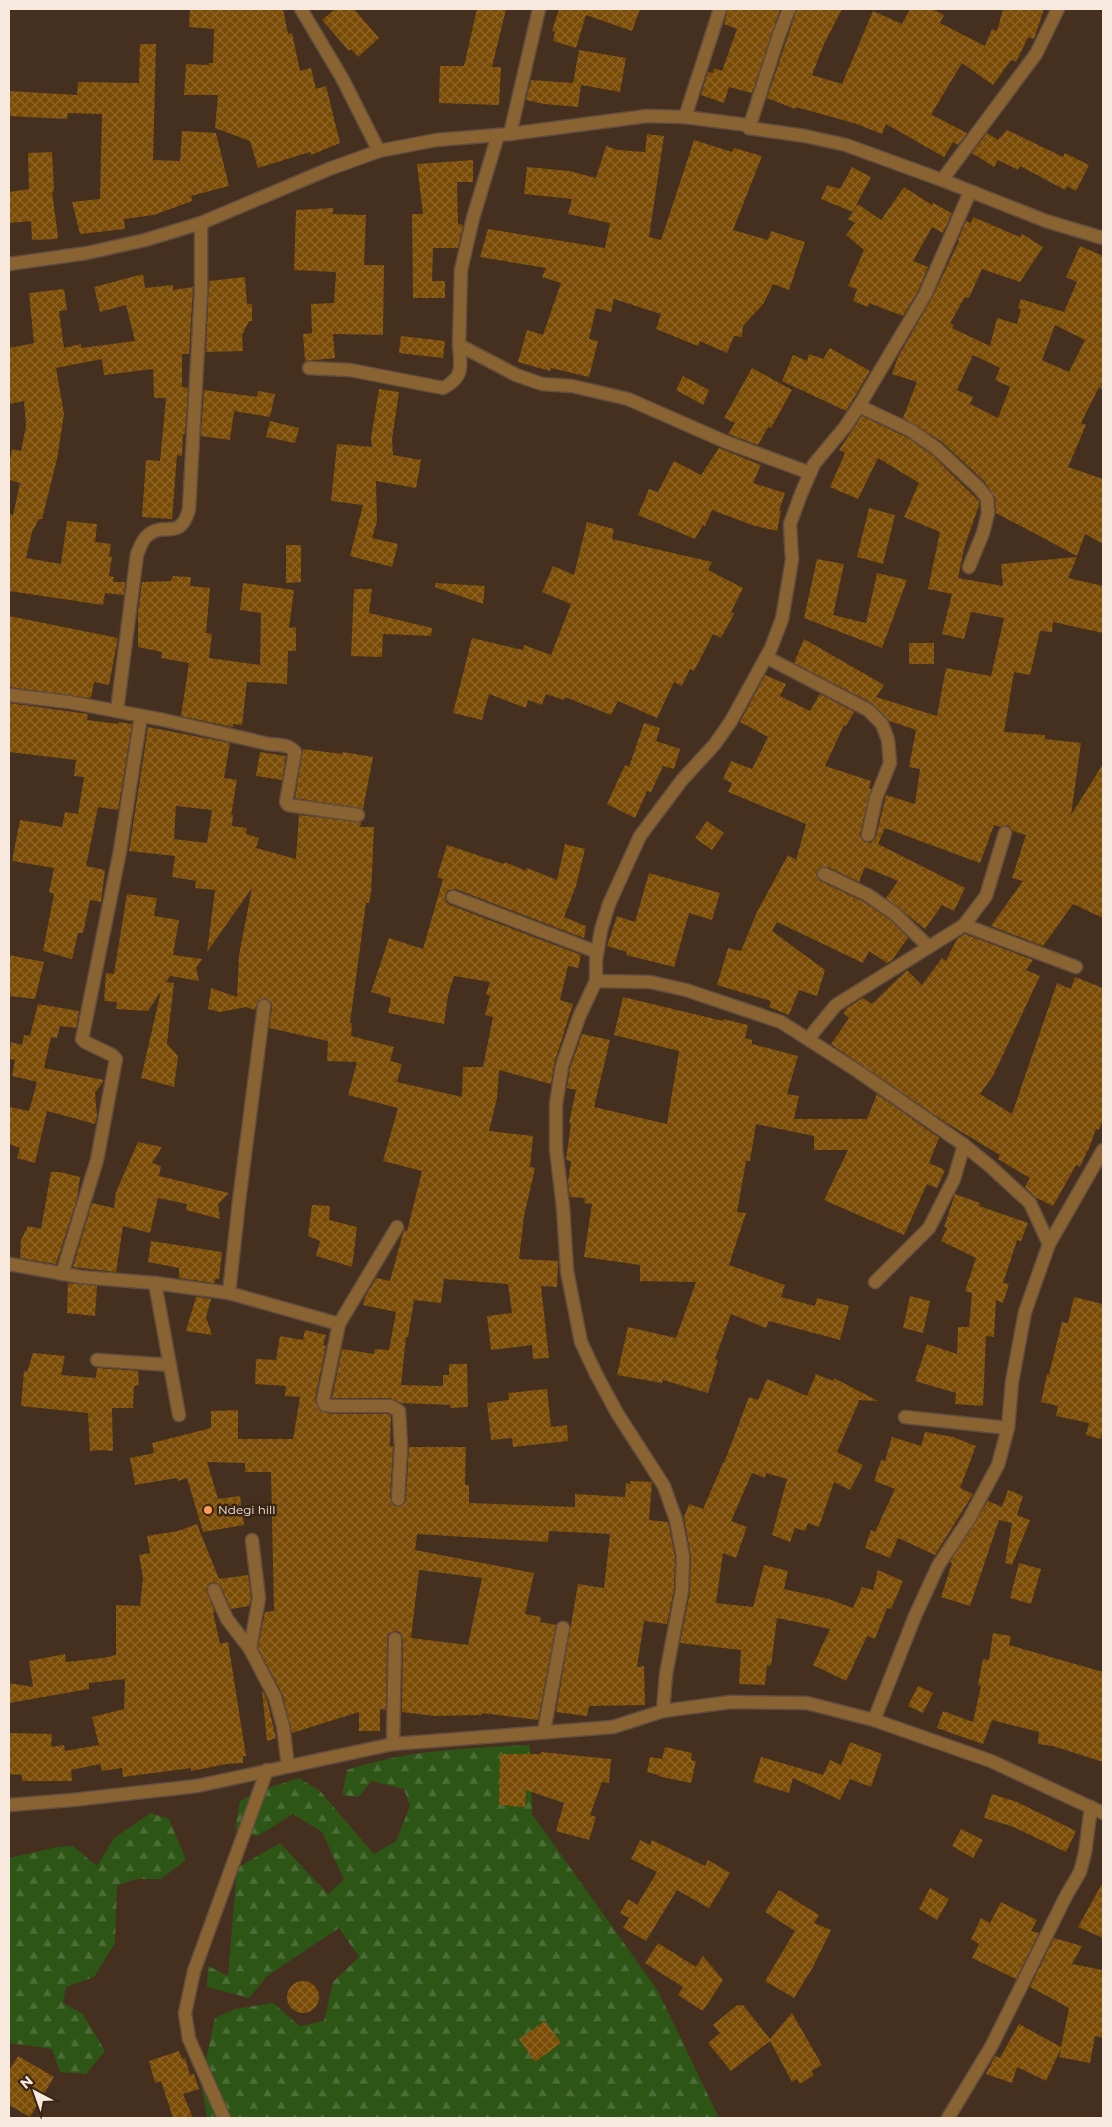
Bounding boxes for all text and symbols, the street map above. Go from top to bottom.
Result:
place label: Ndegi hill [218,1502,276,1517]
marker: Ndegi hill [202,1504,214,1516]
north arrow [10,2067,60,2117]
text: N [16,2072,37,2093]

